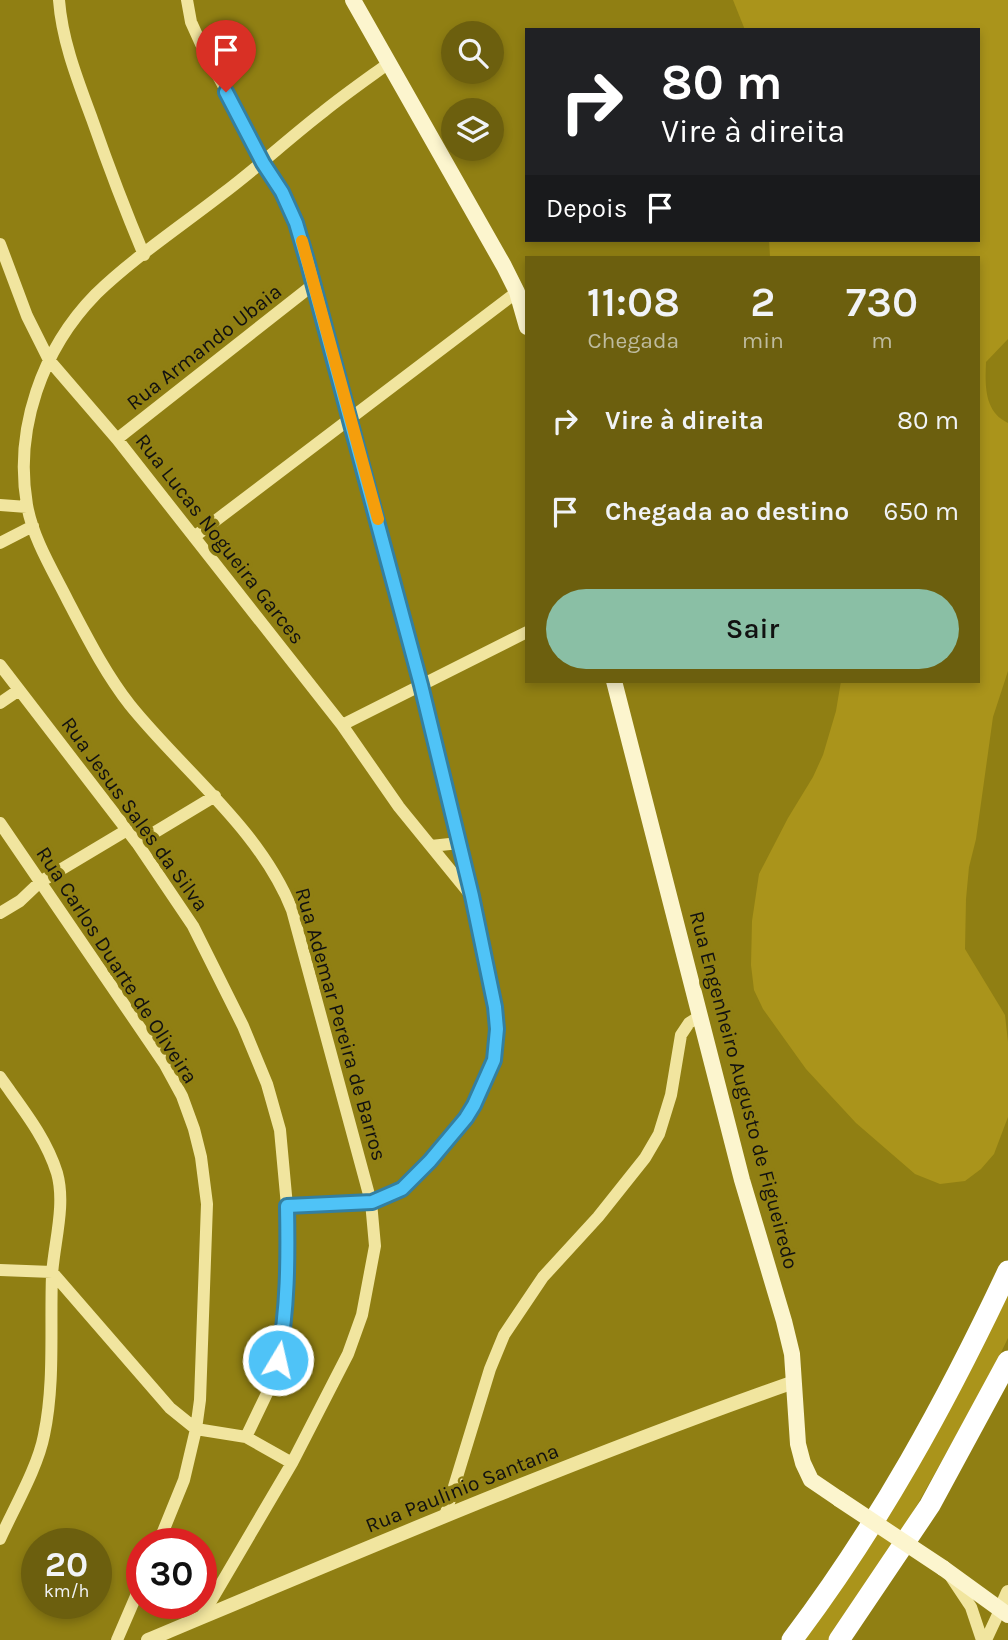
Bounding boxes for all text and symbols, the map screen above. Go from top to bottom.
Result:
pin [196,20,256,92]
map controls [441,21,504,161]
button: search [441,21,504,84]
icon: arrive [207,31,245,69]
text: 80 m [661,54,783,111]
icon: right [546,56,637,147]
button: layers [441,98,504,161]
text: Vire à direita [661,113,845,150]
icon: arrive [641,189,679,227]
text: Depois [546,193,627,224]
text: 11:08 [587,277,680,327]
text: 2 [750,277,775,327]
text: 730 [846,277,918,327]
street label: Rua Armando Ubaia [122,279,286,415]
text: Chegada [587,327,679,354]
text: min [742,327,784,354]
text: m [871,327,893,354]
icon: right [546,402,584,440]
text: Vire à direita [605,405,764,436]
text: 80 m [897,405,959,436]
street label: Rua Lucas Nogueira Garces [131,429,309,649]
icon: arrive [546,493,584,531]
text: Chegada ao destino [605,496,849,527]
text: 650 m [884,496,959,527]
button: Sair [546,589,959,669]
street label: Rua Jesus Sales da Silva [57,712,213,916]
street label: Rua Carlos Duarte de Oliveira [31,842,203,1088]
street label: Rua Ademar Pereira de Barros [290,885,392,1163]
street label: Rua Engenheiro Augusto de Figueiredo [685,908,803,1272]
position arrow [241,1323,315,1397]
street label: Rua Paulinio Santana [362,1438,562,1538]
speed limit sign: 30 [126,1528,217,1619]
text: 20 [45,1544,88,1585]
text: km/h [44,1580,89,1602]

